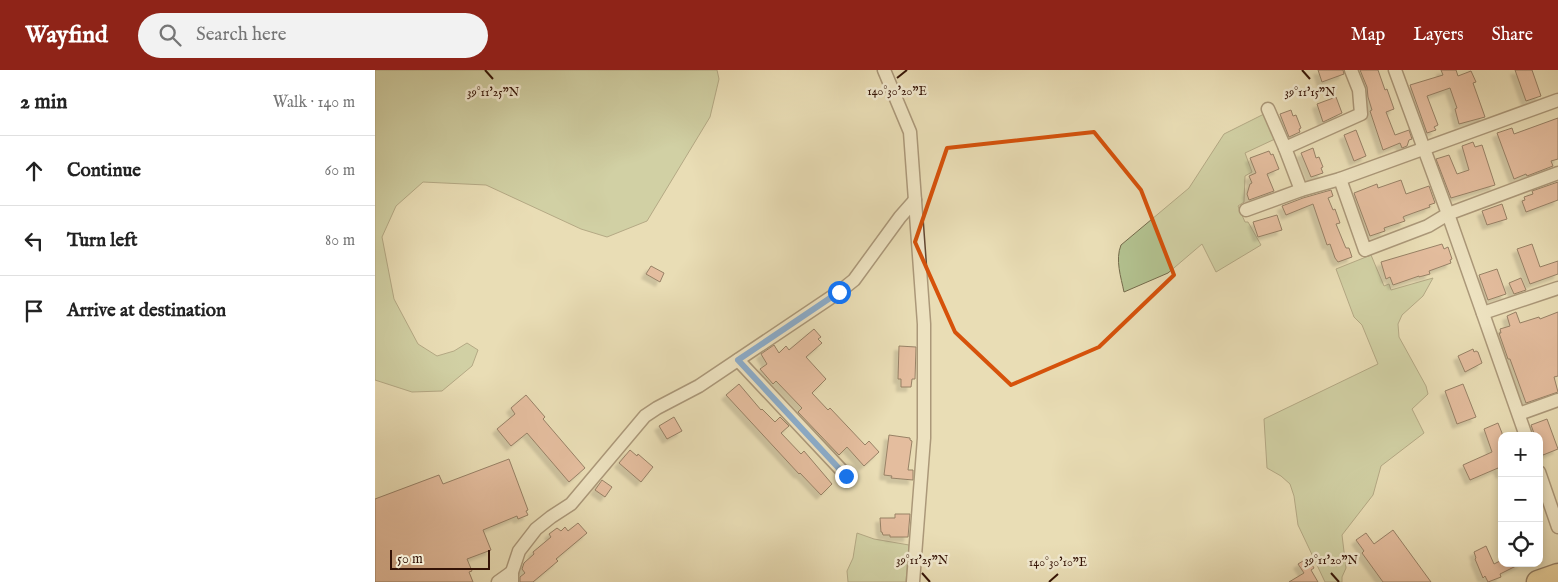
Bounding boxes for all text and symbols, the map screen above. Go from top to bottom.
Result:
search box [138,13,488,58]
text: Wayfind [25,20,108,51]
icon: search [156,21,184,49]
text: Search here [196,23,286,47]
text: Map [1351,24,1385,47]
text: Layers [1413,24,1464,47]
text: Share [1492,24,1533,47]
text: 140°30'20"E [867,84,927,99]
text: 39°11'25"N [467,85,520,100]
text: 39°11'15"N [1285,85,1336,100]
text: 2 min [20,89,67,116]
text: Walk · 140 m [273,93,355,113]
icon: ahead [20,157,48,185]
text: Continue [67,159,141,183]
text: 60 m [325,161,355,181]
icon: left [20,227,48,255]
text: Turn left [67,229,138,253]
text: 80 m [325,231,355,251]
route start [828,281,851,304]
icon: arrive [20,297,48,325]
text: Arrive at destination [67,299,226,323]
map controls [1498,432,1543,567]
button: + [1498,432,1543,477]
route end [835,465,858,488]
button: − [1498,477,1543,522]
button: locate [1498,522,1543,567]
scale bar [390,547,490,570]
text: 50 m [397,550,423,568]
text: 39°11'25"N [896,553,949,568]
text: 39°11'20"N [1304,553,1358,568]
text: 140°30'10"E [1029,555,1087,570]

